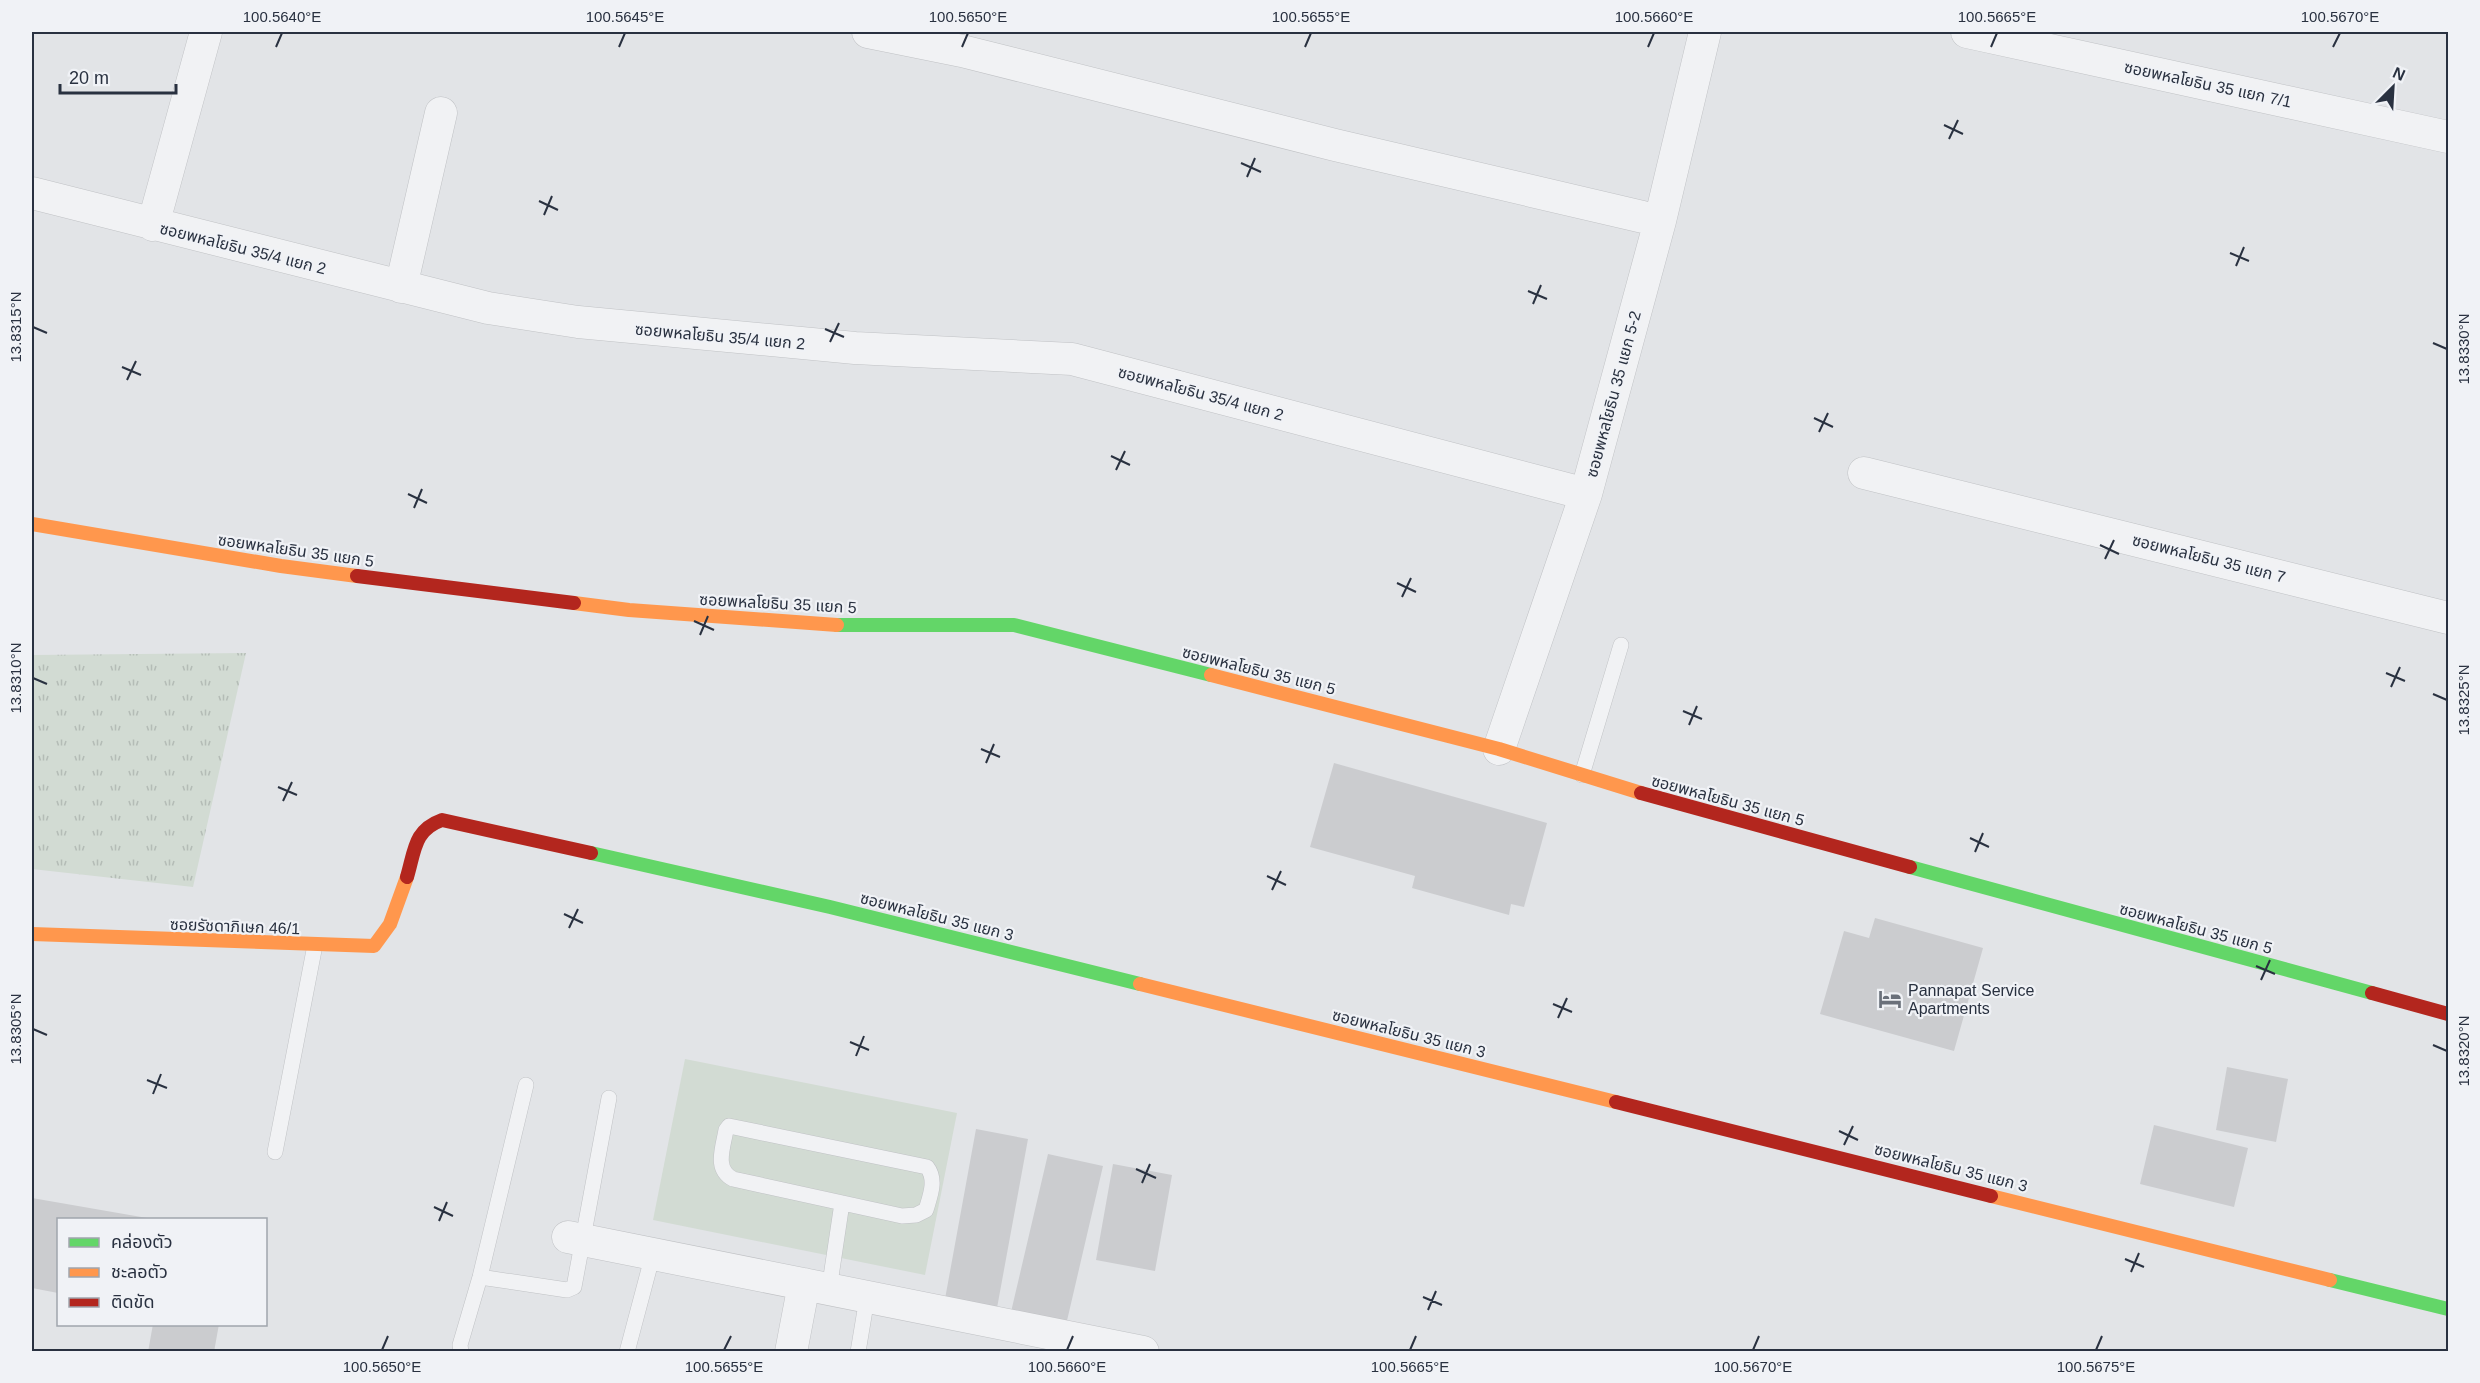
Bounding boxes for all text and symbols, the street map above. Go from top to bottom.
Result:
text: 100.5640°E [243,8,321,25]
text: 100.5645°E [586,8,664,25]
text: 100.5650°E [929,8,1007,25]
text: 100.5655°E [1272,8,1350,25]
text: 100.5660°E [1615,8,1693,25]
text: 100.5665°E [1958,8,2036,25]
text: 100.5670°E [2301,8,2379,25]
scale bar [60,57,176,95]
north arrow [2363,57,2423,117]
street label: ซอยพหลโยธิน 35 แยก 7/1 [2123,58,2293,111]
text: N [2390,64,2408,84]
text: 20 m [69,68,109,88]
street label: ซอยพหลโยธิน 35/4 แยก 2 [158,220,328,277]
text: 13.8315°N [7,291,24,363]
street label: ซอยพหลโยธิน 35 แยก 5-2 [1583,309,1644,479]
text: 13.8330°N [2455,313,2472,385]
street label: ซอยพหลโยธิน 35/4 แยก 2 [634,321,806,352]
street label: ซอยพหลโยธิน 35/4 แยก 2 [1116,363,1286,424]
street label: ซอยพหลโยธิน 35 แยก 5 [217,531,375,570]
street label: ซอยพหลโยธิน 35 แยก 7 [2130,531,2287,586]
street label: ซอยพหลโยธิน 35 แยก 5 [699,591,857,616]
text: 13.8310°N [7,642,24,714]
street label: ซอยพหลโยธิน 35 แยก 5 [1180,643,1337,698]
text: 13.8325°N [2455,664,2472,736]
street label: ซอยพหลโยธิน 35 แยก 5 [1650,772,1806,829]
street label: ซอยพหลโยธิน 35 แยก 3 [858,889,1015,944]
street label: ซอยพหลโยธิน 35 แยก 5 [2118,900,2274,957]
street label: ซอยรัชดาภิเษก 46/1 [170,916,300,937]
place label: Pannapat Service Apartments [1908,982,2034,1017]
hotel icon: Pannapat Service Apartments [1877,986,1903,1012]
text: 13.8305°N [7,993,24,1065]
street label: ซอยพหลโยธิน 35 แยก 3 [1330,1006,1487,1061]
text: 13.8320°N [2455,1015,2472,1087]
street label: ซอยพหลโยธิน 35 แยก 3 [1872,1140,2029,1195]
legend [57,1218,267,1326]
text: คล่องตัว [111,1232,173,1252]
text: ชะลอตัว [111,1262,168,1282]
text: ติดขัด [111,1292,154,1312]
text: 100.5650°E [343,1358,421,1375]
text: 100.5655°E [685,1358,763,1375]
text: 100.5660°E [1028,1358,1106,1375]
text: 100.5665°E [1371,1358,1449,1375]
text: 100.5670°E [1714,1358,1792,1375]
text: 100.5675°E [2057,1358,2135,1375]

